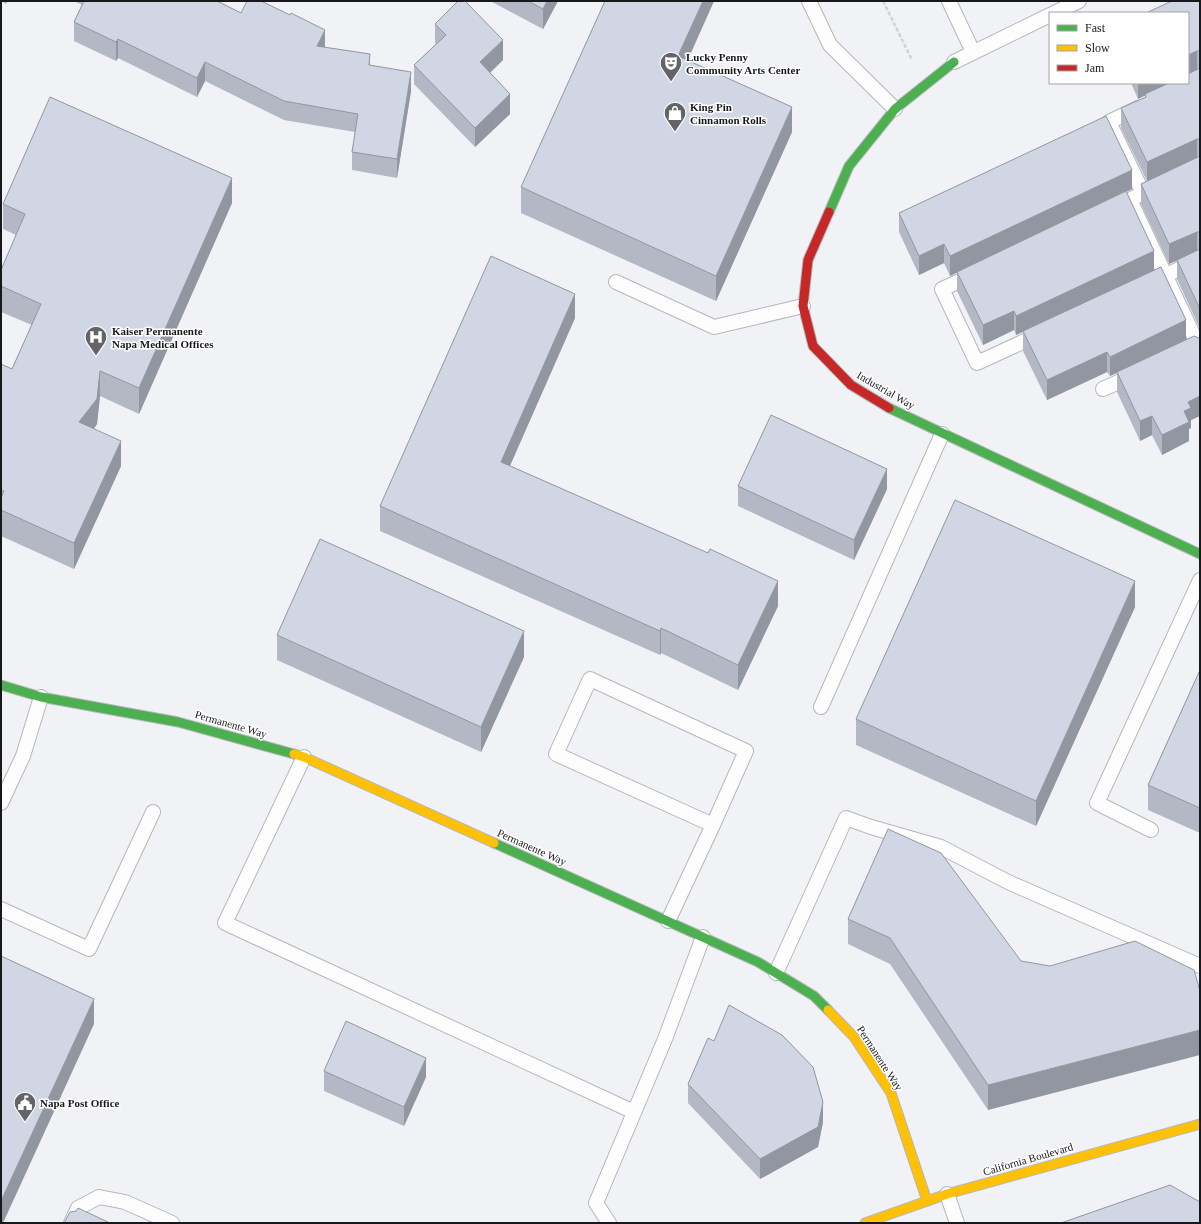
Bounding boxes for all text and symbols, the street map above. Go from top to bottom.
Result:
legend [1049,12,1189,84]
text: Fast [1085,21,1106,35]
text: Slow [1085,41,1110,55]
theatre icon: Lucky Penny Community Arts Center [658,50,684,83]
place label: Lucky Penny Community Arts Center [686,51,800,76]
text: Jam [1085,61,1105,75]
shop icon: King Pin Cinnamon Rolls [662,100,688,133]
place label: King Pin Cinnamon Rolls [690,101,767,126]
hospital icon: Kaiser Permanente Napa Medical Offices [83,324,109,357]
place label: Kaiser Permanente Napa Medical Offices [112,325,214,350]
street label: Industrial Way [855,369,917,412]
street label: Permanente Way [194,708,269,740]
street label: Permanente Way [496,826,569,868]
street label: Permanente Way [855,1024,906,1093]
public building icon: Napa Post Office [12,1090,38,1123]
place label: Napa Post Office [40,1097,120,1109]
street label: California Boulevard [982,1140,1075,1178]

